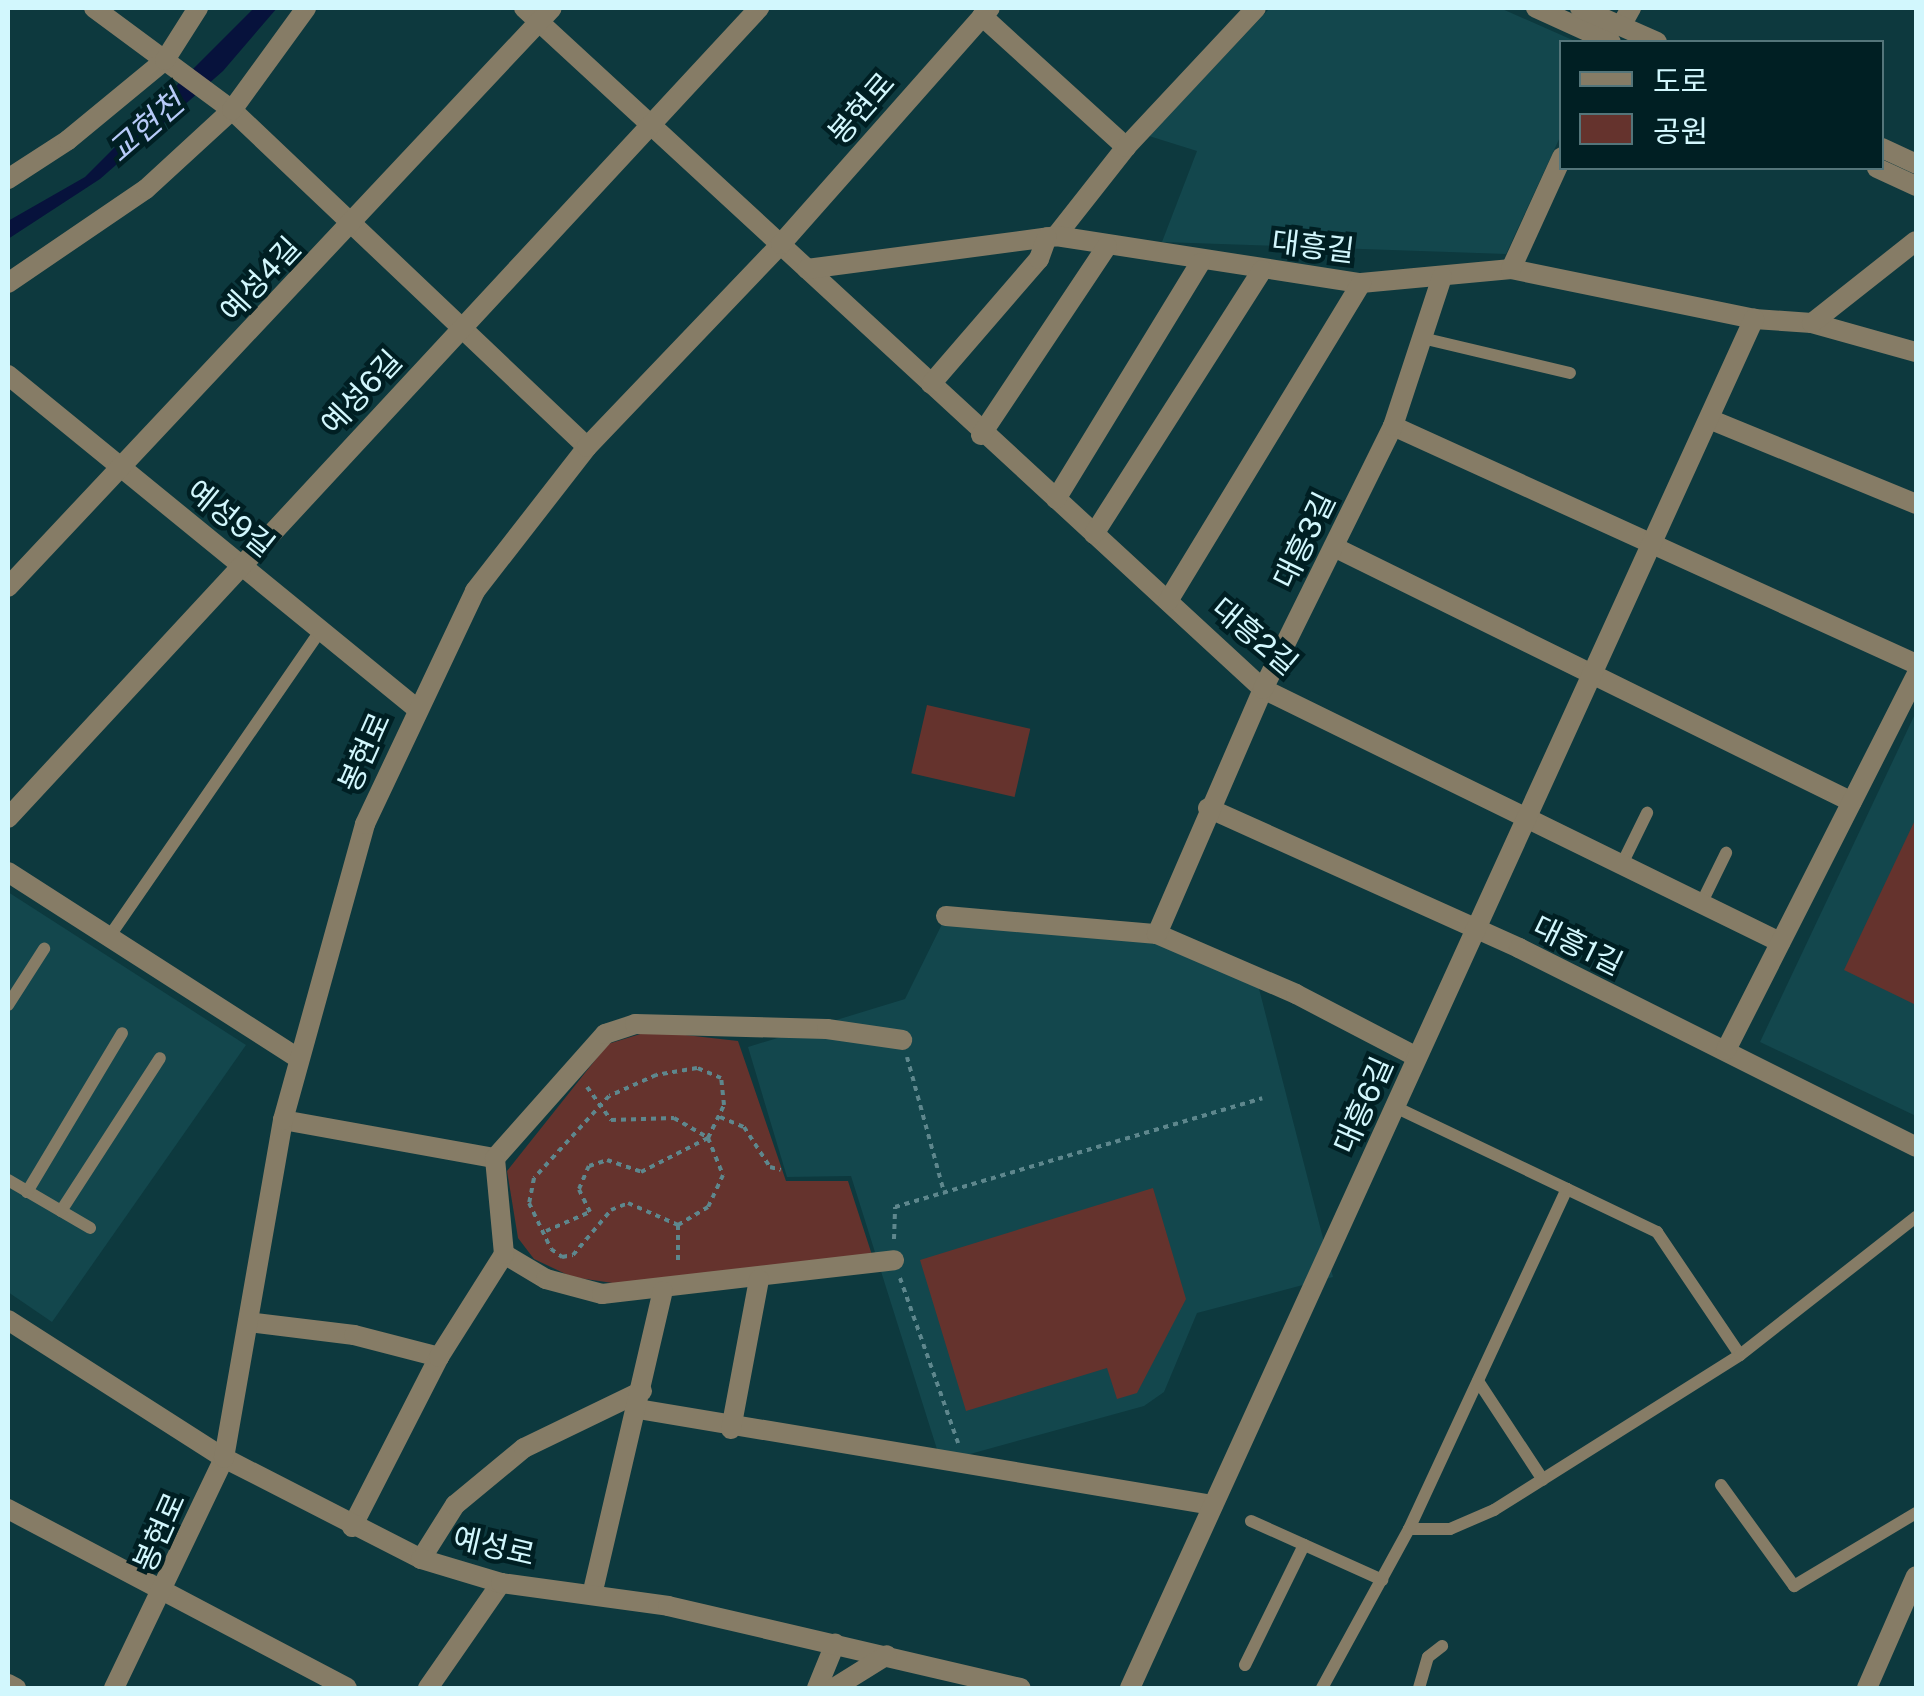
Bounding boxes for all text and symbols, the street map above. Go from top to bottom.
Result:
legend [1559,40,1884,170]
text: 도로 [1653,63,1708,99]
street label: 봉현로 [820,65,902,151]
water label: 교현천 [100,84,192,170]
text: 공원 [1653,113,1708,149]
street label: 대흥길 [1270,223,1356,269]
street label: 예성4길 [212,230,308,328]
street label: 예성6길 [313,343,409,441]
street label: 예성9길 [180,472,282,564]
street label: 대흥3길 [1266,486,1342,594]
street label: 대흥2길 [1205,590,1305,682]
street label: 봉현로 [331,707,397,797]
street label: 대흥1길 [1527,908,1629,982]
street label: 대흥6길 [1326,1051,1400,1159]
street label: 봉현로 [126,1487,192,1577]
street label: 예성로 [450,1519,538,1573]

